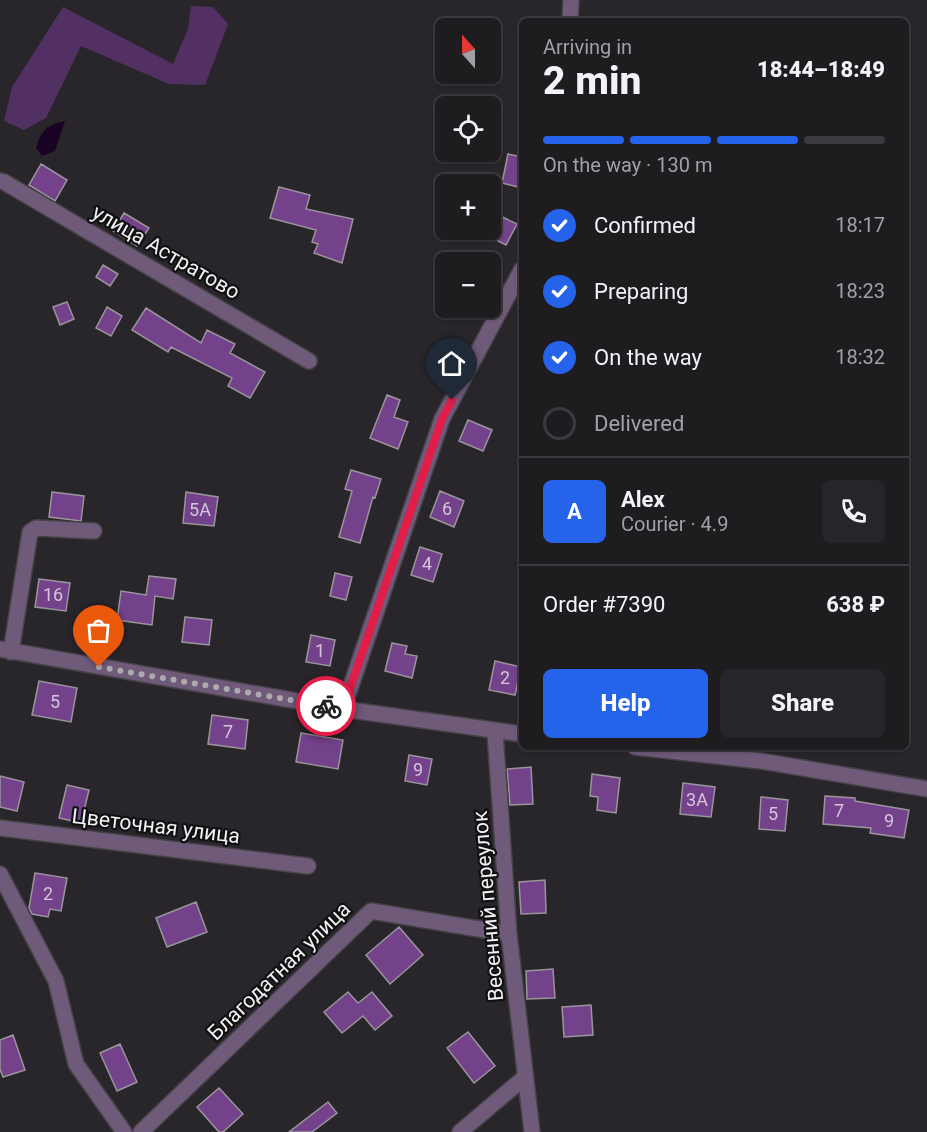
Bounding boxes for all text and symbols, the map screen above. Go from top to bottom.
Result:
north arrow [435,18,501,84]
map controls [435,18,501,318]
text: Arriving in [543,35,632,59]
text: 18:44–18:49 [757,57,885,82]
text: 2 min [543,58,641,104]
button: locate [435,96,501,162]
text: On the way · 130 m [543,153,712,177]
button: + [435,174,501,240]
street label: улица Астратово [88,200,244,304]
icon: check [543,209,576,242]
text: Confirmed [594,213,696,238]
text: 18:17 [835,213,885,237]
button: − [435,252,501,318]
icon: check [543,275,576,308]
text: Preparing [594,279,688,304]
text: 18:23 [835,279,885,303]
pin [426,338,477,400]
icon: check [543,341,576,374]
text: On the way [594,345,702,370]
text: 18:32 [835,345,885,369]
icon: home [435,347,468,380]
text: Delivered [594,411,684,436]
button: phone [822,480,885,543]
text: Alex [621,487,665,512]
house number: 6 [442,498,452,519]
house number: 5А [189,499,211,520]
text: A [567,499,582,524]
text: Courier · 4.9 [621,512,728,536]
house number: 4 [422,553,432,574]
house number: 16 [43,584,63,605]
text: Order #7390 [543,592,665,617]
text: 638 ₽ [826,592,885,617]
pin [73,605,124,667]
icon: bag [82,614,115,647]
house number: 1 [315,640,325,661]
house number: 2 [500,667,510,688]
button: Help [543,669,708,738]
button: Share [720,669,885,738]
courier [296,676,356,736]
icon: bike [310,690,343,723]
house number: 5 [50,691,60,712]
house number: 7 [223,721,233,742]
house number: 9 [413,759,423,780]
house number: 3А [686,789,708,810]
house number: 7 [834,800,844,821]
house number: 5 [768,803,778,824]
street label: Цветочная улица [70,804,242,848]
street label: Весенний переулок [468,809,508,1002]
house number: 9 [884,810,894,831]
house number: 2 [43,883,53,904]
street label: Благодатная улица [203,897,355,1045]

